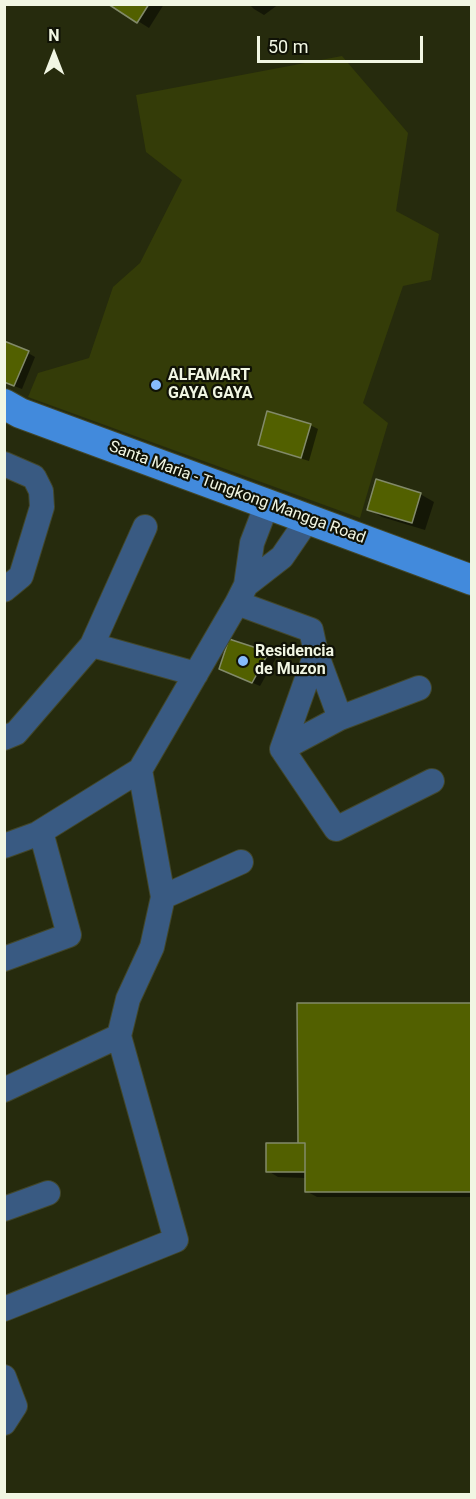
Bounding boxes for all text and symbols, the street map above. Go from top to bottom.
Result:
north arrow [24,24,84,84]
scale bar [260,24,426,62]
text: N [48,26,60,45]
text: 50 m [268,36,308,57]
place label: ALFAMART GAYA GAYA [168,366,252,404]
marker: ALFAMART GAYA GAYA [149,378,163,392]
street label: Santa Maria - Tungkong Mangga Road [106,438,368,548]
place label: Residencia de Muzon [255,642,334,680]
marker: Residencia de Muzon [236,654,250,668]

